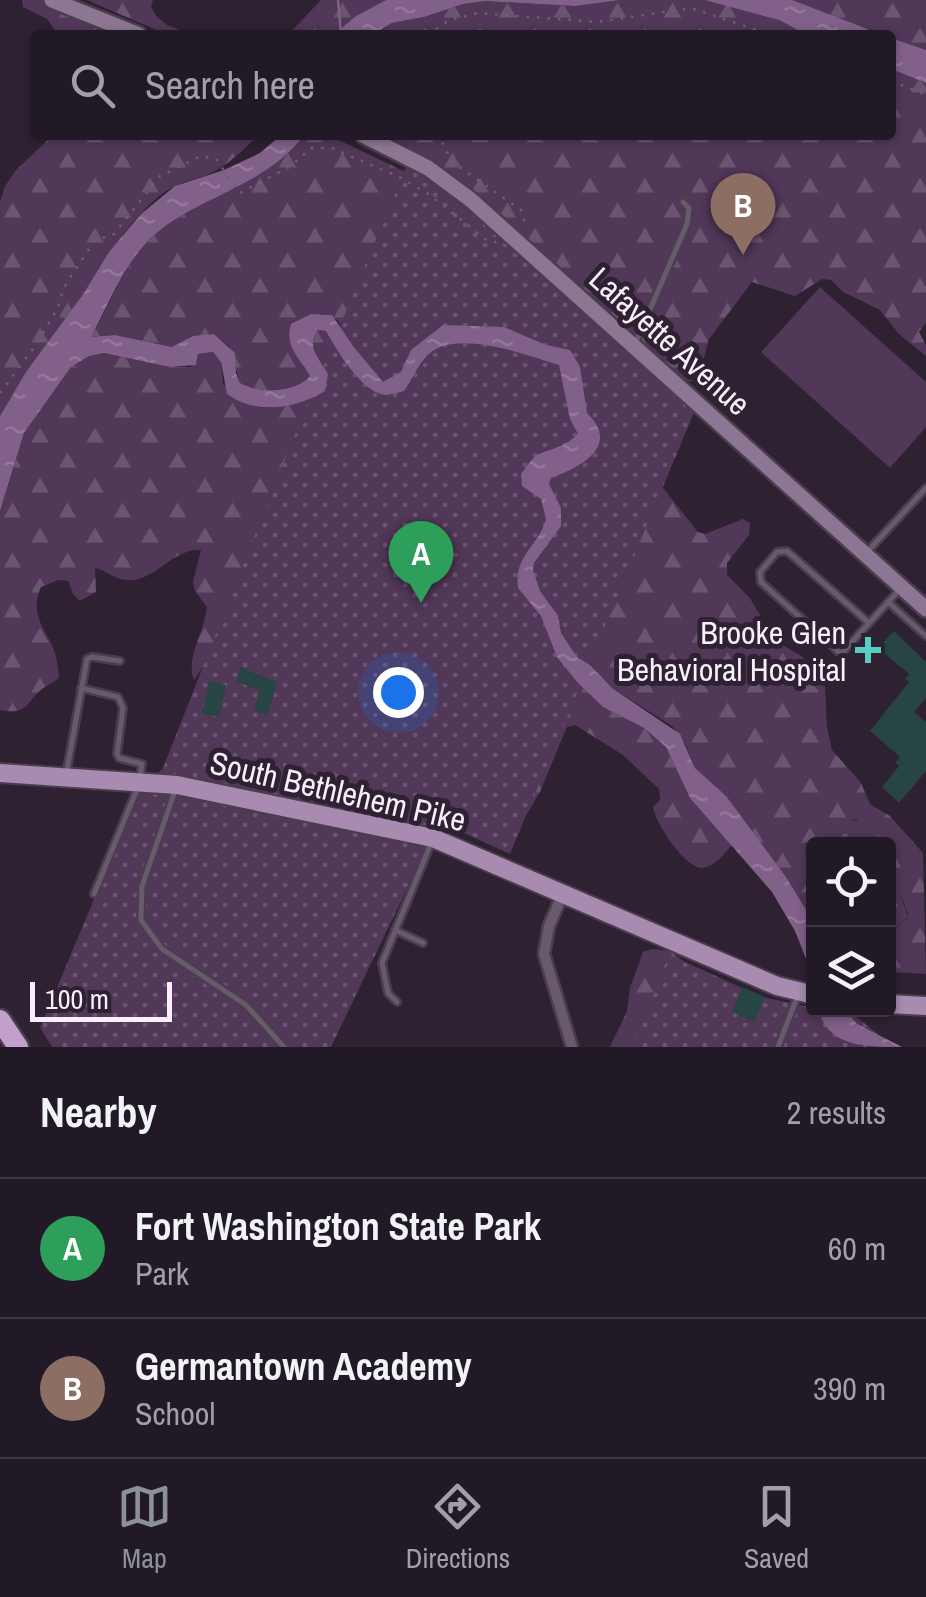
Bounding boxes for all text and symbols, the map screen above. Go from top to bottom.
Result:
search box [30,30,896,140]
icon: search [65,58,120,113]
text: Search here [145,60,315,111]
pin: B [710,172,776,255]
street label: Lafayette Avenue [580,257,760,425]
pin: A [388,520,454,603]
place label: Brooke Glen Behavioral Hospital [617,611,846,691]
marker: Brooke Glen Behavioral Hospital [855,637,881,663]
your location [373,667,424,718]
street label: South Bethlehem Pike [206,741,470,841]
map controls [806,837,896,1017]
button: locate [806,837,896,927]
button: layers [806,927,896,1017]
scale bar [30,977,172,1021]
text: 100 m [45,980,109,1018]
text: Nearby [40,1084,157,1140]
text: 2 results [787,1091,886,1134]
text: Fort Washington State Park [135,1201,541,1252]
text: A [63,1227,82,1270]
text: 60 m [828,1227,886,1270]
text: Park [135,1252,189,1295]
text: Germantown Academy [135,1341,472,1392]
text: B [63,1367,82,1410]
text: 390 m [813,1367,886,1410]
text: School [135,1392,215,1435]
tab: Map [117,1479,172,1577]
tab: Directions [406,1479,510,1577]
tab: Saved [744,1479,809,1577]

